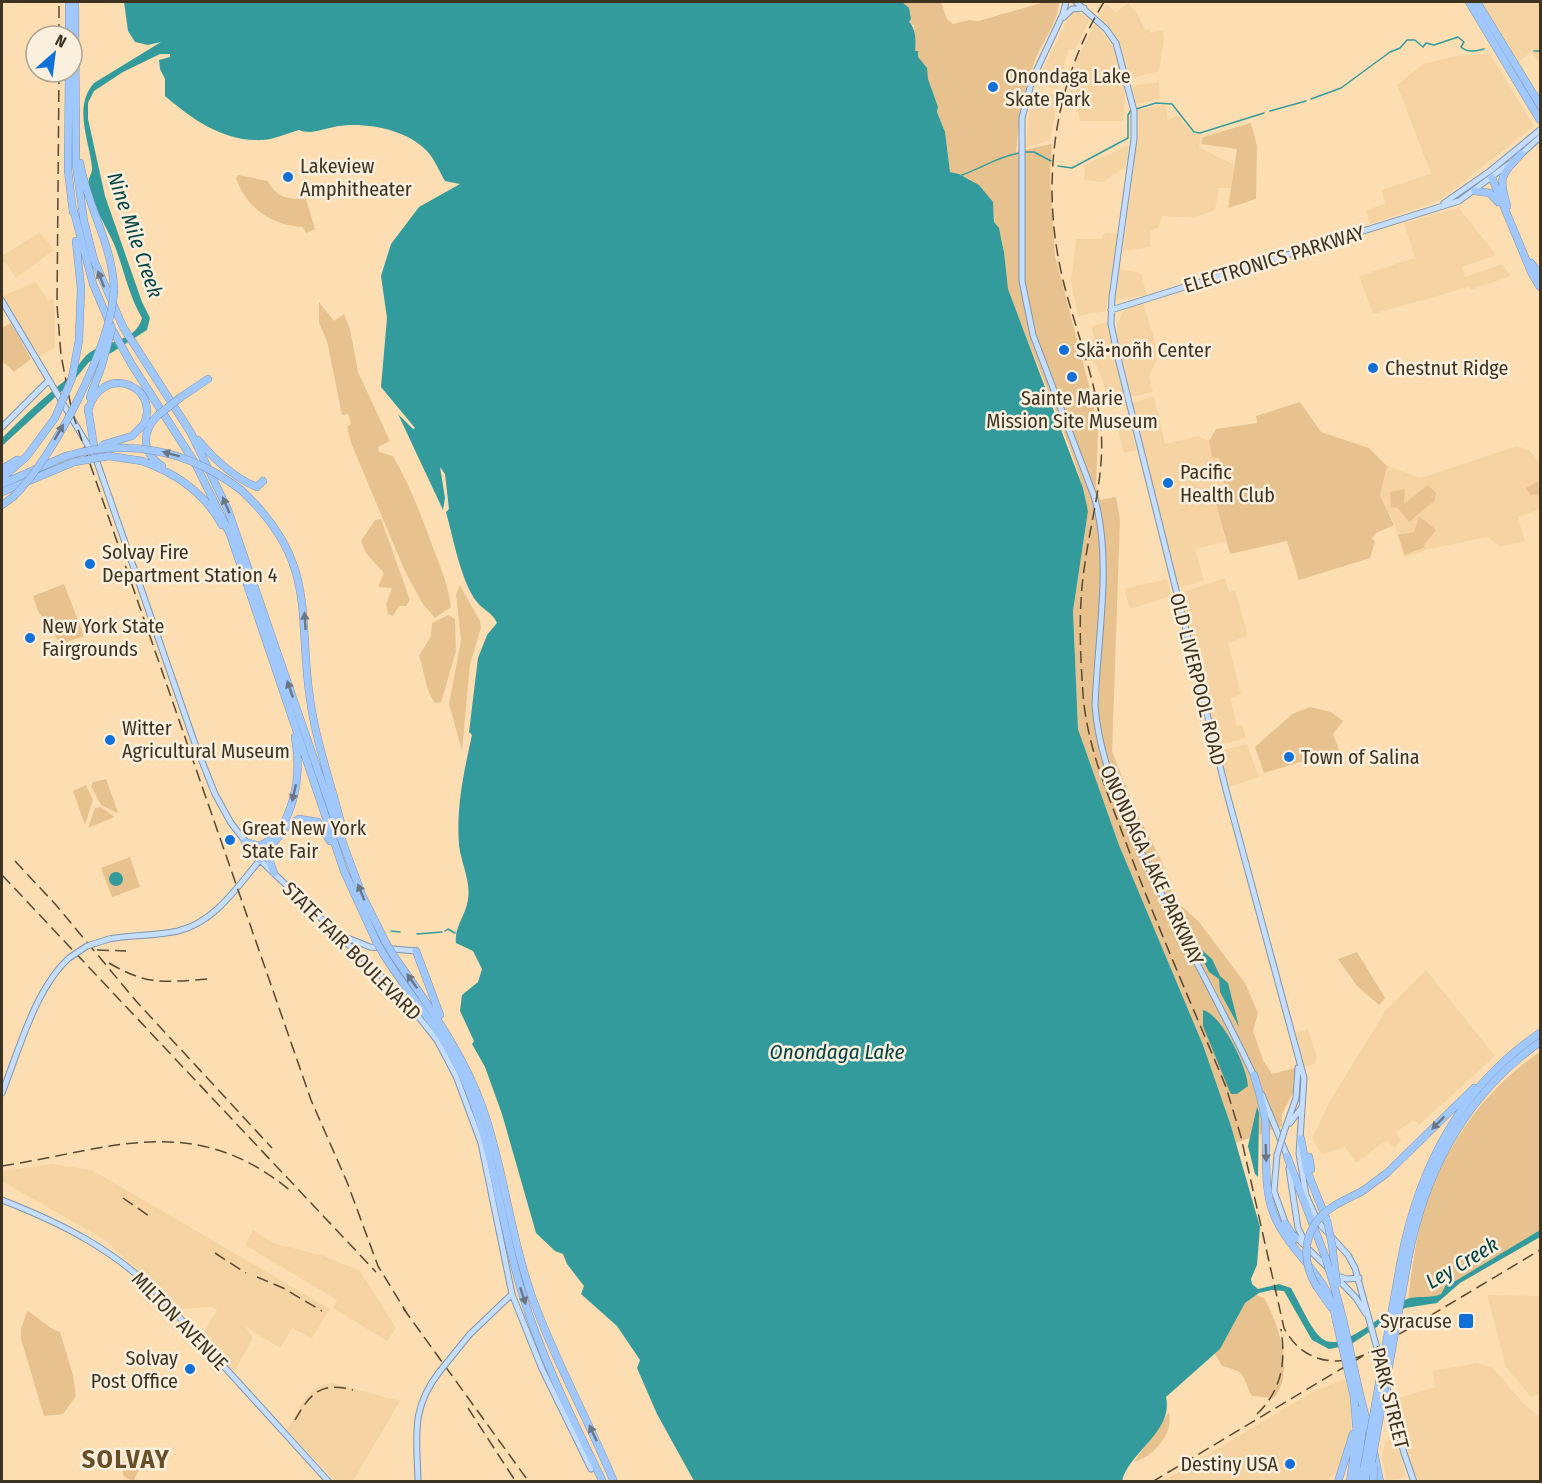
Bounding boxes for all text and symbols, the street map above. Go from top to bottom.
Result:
north arrow [24,24,84,84]
text: N [52,31,70,52]
place label: Onondaga Lake Skate Park [1005,64,1131,111]
marker: Onondaga Lake Skate Park [986,80,1000,94]
place label: Lakeview Amphitheater [300,154,412,201]
water label: Nine Mile Creek [101,169,169,301]
marker: Lakeview Amphitheater [281,170,295,184]
street label: ELECTRONICS PARKWAY [1181,220,1367,298]
one-way arrow [96,270,105,288]
place label: Skä•noñh Center [1076,338,1211,362]
marker: Skä•noñh Center [1057,343,1071,357]
place label: Chestnut Ridge [1385,356,1508,380]
marker: Chestnut Ridge [1366,361,1380,375]
marker: Sainte Marie Mission Site Museum [1065,370,1079,384]
place label: Sainte Marie Mission Site Museum [986,386,1158,433]
one-way arrow [53,424,64,440]
one-way arrow [161,448,180,458]
place label: Pacific Health Club [1180,460,1275,507]
marker: Pacific Health Club [1161,476,1175,490]
one-way arrow [221,495,231,513]
place label: Solvay Fire Department Station 4 [102,540,278,587]
marker: Solvay Fire Department Station 4 [83,557,97,571]
street label: OLD LIVERPOOL ROAD [1165,590,1231,768]
one-way arrow [301,611,310,630]
place label: New York State Fairgrounds [42,614,164,661]
marker: New York State Fairgrounds [23,631,37,645]
one-way arrow [285,680,295,698]
place label: Witter Agricultural Museum [122,716,290,763]
marker: Witter Agricultural Museum [103,733,117,747]
place label: Town of Salina [1301,745,1420,769]
marker: Town of Salina [1282,750,1296,764]
street label: ONONDAGA LAKE PARKWAY [1095,761,1209,969]
one-way arrow [289,783,299,802]
place label: Great New York State Fair [242,816,367,863]
marker: Great New York State Fair [223,833,237,847]
street label: STATE FAIR BOULEVARD [278,877,426,1025]
one-way arrow [356,883,365,901]
one-way arrow [407,973,418,989]
water label: Onondaga Lake [770,1039,904,1065]
one-way arrow [1432,1116,1446,1130]
one-way arrow [1262,1143,1271,1162]
water label: Ley Creek [1421,1231,1503,1295]
street label: MILTON AVENUE [127,1267,233,1375]
one-way arrow [519,1287,528,1305]
place label: Syracuse [1380,1309,1452,1333]
marker: Syracuse [1457,1312,1475,1330]
street label: PARK STREET [1366,1345,1414,1452]
place label: Solvay Post Office [91,1346,178,1393]
marker: Solvay Post Office [183,1362,197,1376]
one-way arrow [588,1425,597,1442]
district label: SOLVAY [82,1444,170,1475]
place label: Destiny USA [1180,1452,1278,1476]
marker: Destiny USA [1283,1457,1297,1471]

